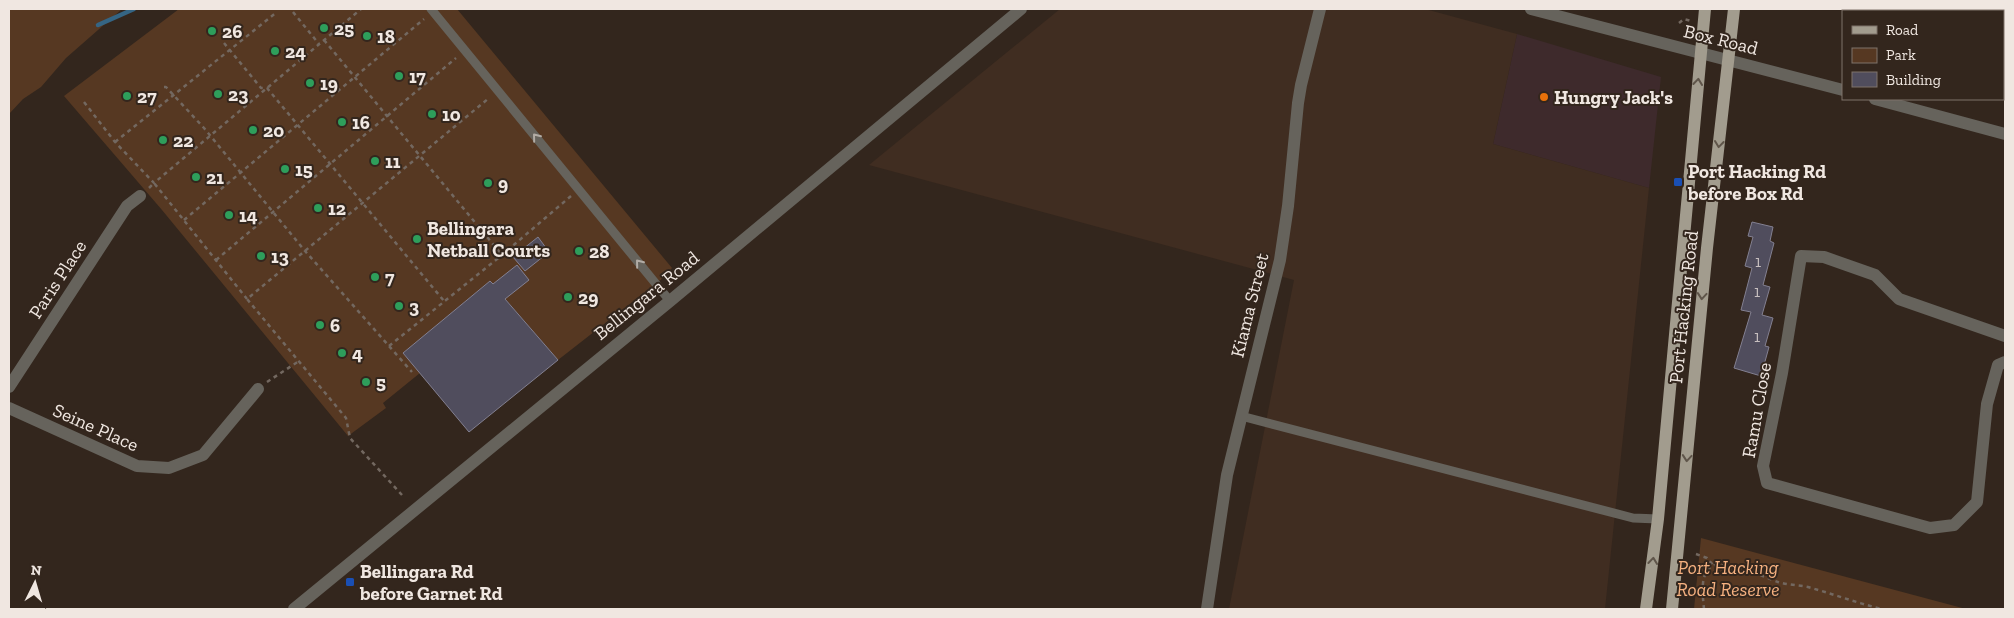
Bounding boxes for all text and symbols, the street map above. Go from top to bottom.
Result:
legend [1842,10,2004,100]
place label: 25 [334,17,354,40]
street label: Box Road [1681,19,1761,60]
place label: 26 [222,20,242,43]
text: Road [1886,21,1919,39]
marker: 25 [318,22,330,34]
marker: 26 [206,25,218,37]
place label: 18 [377,25,395,48]
marker: 18 [361,30,373,42]
place label: 24 [285,40,306,63]
marker: 24 [269,45,281,57]
text: Park [1886,46,1916,64]
place label: 17 [409,65,426,88]
marker: 17 [393,70,405,82]
text: Building [1886,71,1941,89]
place label: 19 [320,72,338,95]
marker: 19 [304,77,316,89]
one-way arrow [1692,78,1703,86]
place label: 23 [228,83,248,106]
place label: 27 [137,85,157,108]
place label: Hungry Jack's [1554,86,1673,109]
marker: 23 [212,88,224,100]
marker: 27 [121,90,133,102]
marker: Hungry Jack's [1538,91,1550,103]
place label: 10 [442,103,461,126]
marker: 10 [426,108,438,120]
place label: 16 [352,111,370,134]
marker: 16 [336,116,348,128]
place label: 20 [263,119,284,142]
marker: 20 [247,124,259,136]
place label: 22 [173,129,193,152]
marker: 22 [157,134,169,146]
one-way arrow [533,134,542,143]
one-way arrow [1714,140,1725,148]
place label: 11 [385,150,401,173]
marker: 11 [369,155,381,167]
place label: 15 [295,158,313,181]
place label: Port Hacking Rd before Box Rd [1687,160,1826,205]
marker: 15 [279,163,291,175]
place label: 21 [206,166,224,189]
marker: 21 [190,171,202,183]
place label: 9 [498,172,508,195]
marker: Port Hacking Rd before Box Rd [1672,176,1684,188]
marker: 9 [482,177,494,189]
place label: 12 [328,197,346,220]
marker: 12 [312,202,324,214]
place label: 14 [239,204,258,227]
marker: 14 [223,209,235,221]
place label: Bellingara Netball Courts [427,217,550,262]
street label: Port Hacking Road [1664,229,1703,385]
marker: Bellingara Netball Courts [411,233,423,245]
street label: Paris Place [24,236,91,323]
place label: 28 [589,240,609,263]
place label: 13 [271,245,289,268]
marker: 28 [573,245,585,257]
street label: Bellingara Road [589,246,704,345]
marker: 13 [255,250,267,262]
street label: Kiama Street [1225,251,1274,360]
house number: 1 [1755,252,1761,271]
one-way arrow [637,260,645,269]
place label: 7 [385,266,395,289]
marker: 7 [369,271,381,283]
house number: 1 [1754,282,1760,301]
place label: 29 [578,286,598,309]
marker: 29 [562,291,574,303]
one-way arrow [1697,292,1708,300]
place label: 3 [409,295,419,318]
marker: 3 [393,300,405,312]
place label: 6 [330,314,340,337]
marker: 6 [314,319,326,331]
house number: 1 [1754,327,1760,346]
place label: 4 [352,342,363,365]
marker: 4 [336,347,348,359]
street label: Ramu Close [1737,360,1776,460]
place label: 5 [376,371,386,394]
marker: 5 [360,376,372,388]
street label: Seine Place [49,398,142,457]
one-way arrow [1682,454,1693,462]
park label: Port Hacking Road Reserve [1676,556,1780,601]
one-way arrow [1647,557,1658,565]
north arrow [10,558,60,608]
place label: Bellingara Rd before Garnet Rd [359,560,503,605]
text: N [30,562,42,580]
marker: Bellingara Rd before Garnet Rd [344,576,356,588]

